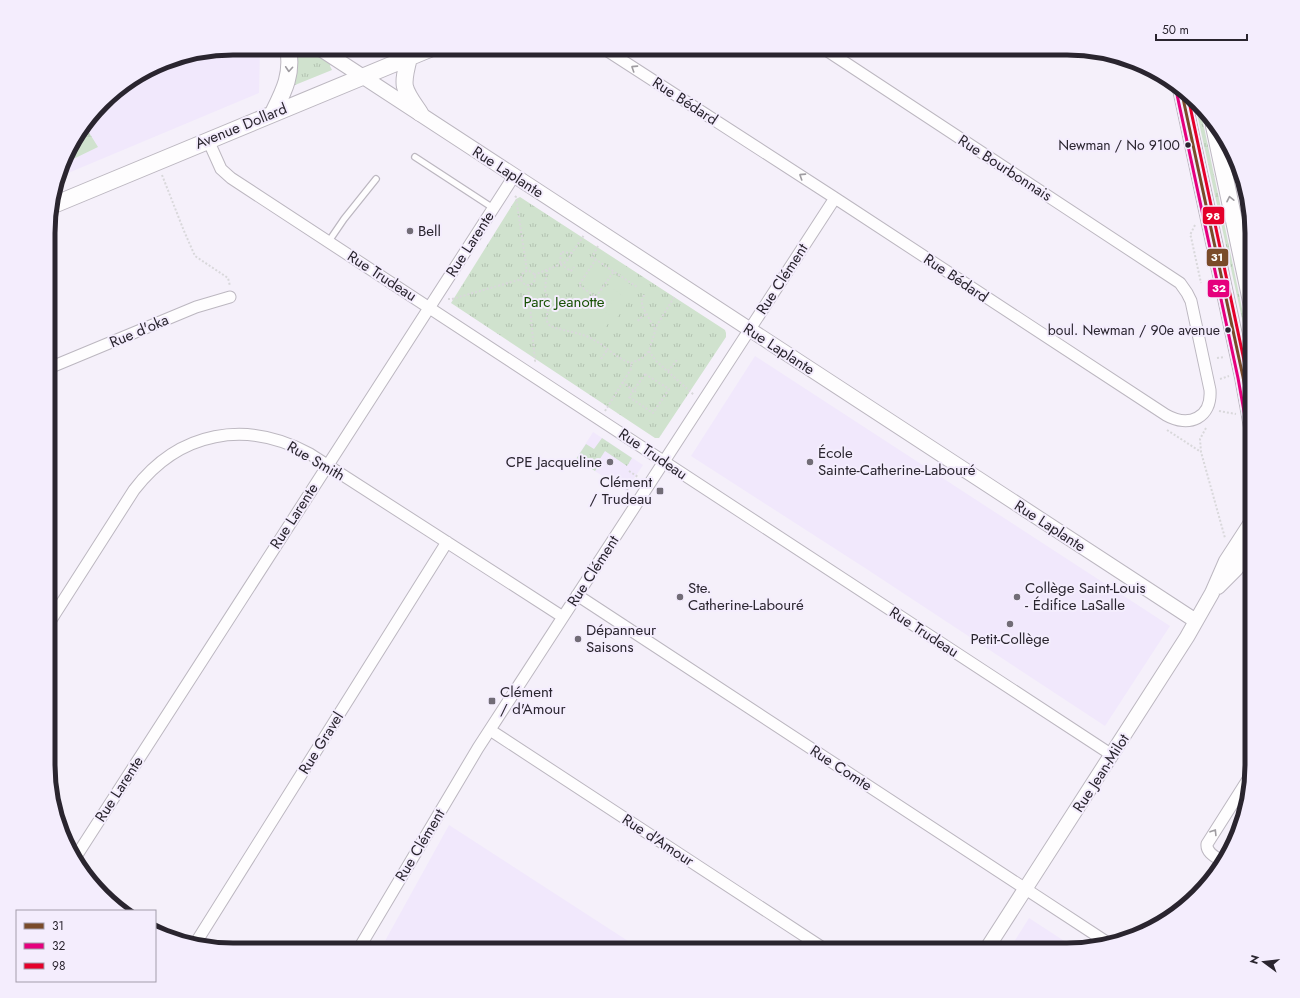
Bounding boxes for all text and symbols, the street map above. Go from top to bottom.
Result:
scale bar [1156,16,1247,42]
text: 50 m [1162,21,1189,39]
one-way arrow [631,65,638,73]
one-way arrow [285,66,293,72]
street label: Rue Bédard [648,72,722,130]
street label: Avenue Dollard [192,98,290,154]
street label: Rue Bourbonnais [954,129,1056,207]
place label: Newman / No 9100 [1058,135,1180,155]
marker: Newman / No 9100 [1183,140,1193,150]
street label: Rue Laplante [468,141,548,203]
one-way arrow [799,174,806,181]
one-way arrow [1226,196,1234,202]
line badge: 98 [1202,206,1225,225]
street label: Rue Larente [441,207,500,281]
text: 98 [1206,208,1220,224]
place label: Bell [418,220,441,242]
marker: Bell [405,226,415,236]
street label: Rue Clément [751,239,813,319]
street label: Rue Trudeau [343,245,421,307]
street label: Rue Bédard [919,248,993,308]
line badge: 31 [1206,248,1229,267]
text: 31 [1211,249,1223,265]
line badge: 32 [1207,279,1230,298]
text: 32 [1212,280,1226,296]
park label: Parc Jeanotte [523,291,605,313]
street label: Rue d'oka [106,309,172,353]
street label: Rue Laplante [739,318,819,380]
place label: boul. Newman / 90e avenue [1048,320,1220,340]
marker: boul. Newman / 90e avenue [1223,325,1233,335]
street label: Rue Trudeau [614,423,692,485]
street label: Rue Smith [283,436,349,486]
place label: École Sainte-Catherine-Labouré [818,442,976,481]
place label: CPE Jacqueline [506,451,602,473]
marker: CPE Jacqueline [605,457,615,467]
marker: École Sainte-Catherine-Labouré [805,457,815,467]
place label: Clément / Trudeau [590,471,652,510]
street label: Rue Larente [265,479,324,553]
marker: Clément / Trudeau [655,486,665,496]
street label: Rue Laplante [1010,495,1090,557]
street label: Rue Clément [562,531,624,611]
place label: Ste. Catherine-Labouré [688,577,804,616]
place label: Collège Saint-Louis - Édifice LaSalle [1025,577,1146,616]
marker: Ste. Catherine-Labouré [675,592,685,602]
marker: Collège Saint-Louis - Édifice LaSalle [1012,592,1022,602]
street label: Rue Trudeau [885,601,963,663]
place label: Dépanneur Saisons [586,619,657,658]
marker: Petit-Collège [1005,619,1015,629]
place label: Petit-Collège [970,628,1050,650]
marker: Dépanneur Saisons [573,634,583,644]
place label: Clément / d'Amour [500,681,566,720]
marker: Clément / d'Amour [487,696,497,706]
street label: Rue Gravel [293,708,349,778]
street label: Rue Jean-Milot [1067,729,1135,816]
street label: Rue Comte [806,740,877,796]
street label: Rue Larente [90,752,149,826]
street label: Rue Clément [390,804,450,885]
street label: Rue d'Amour [618,808,699,872]
one-way arrow [1209,829,1216,836]
legend [16,910,156,982]
text: 31 [52,917,64,935]
text: 32 [52,937,66,955]
north arrow [1244,942,1284,982]
text: N [1245,953,1263,966]
text: 98 [52,957,65,975]

